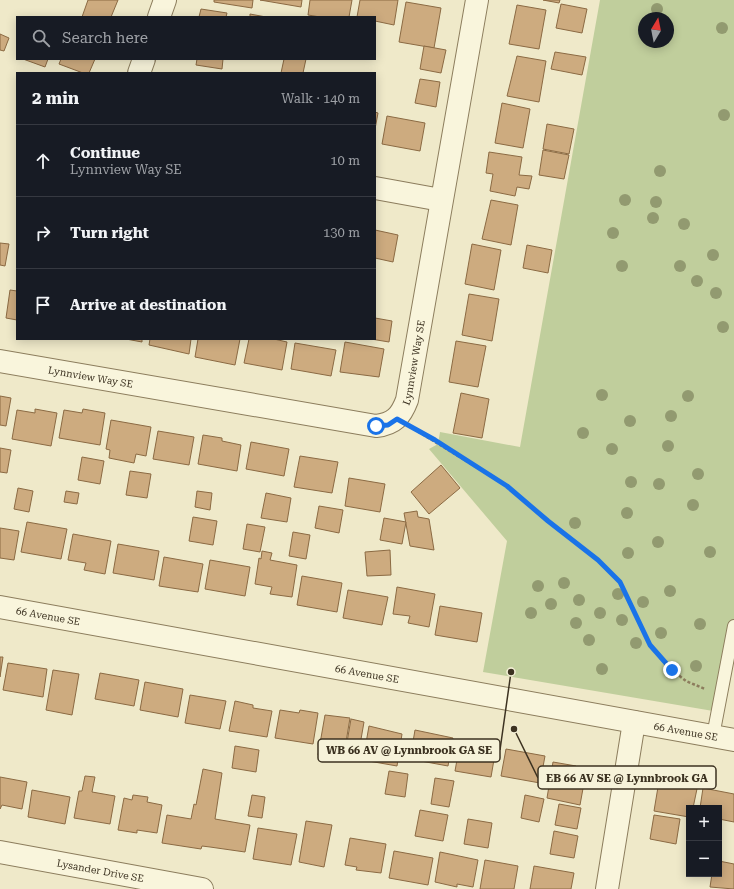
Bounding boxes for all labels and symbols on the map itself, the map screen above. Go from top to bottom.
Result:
north arrow [638,12,674,48]
street label: Lynnview Way SE [400,319,426,407]
street label: Lynnview Way SE [47,364,134,389]
route start [367,417,385,435]
street label: 66 Avenue SE [15,605,81,627]
route end [663,661,681,679]
street label: 66 Avenue SE [334,662,400,685]
street label: 66 Avenue SE [653,720,719,742]
callout: WB 66 AV @ Lynnbrook GA SE [318,739,500,762]
text: WB 66 AV @ Lynnbrook GA SE [326,744,492,757]
callout: EB 66 AV SE @ Lynnbrook GA [538,766,716,789]
text: EB 66 AV SE @ Lynnbrook GA [546,772,708,785]
street label: Lysander Drive SE [56,857,145,884]

